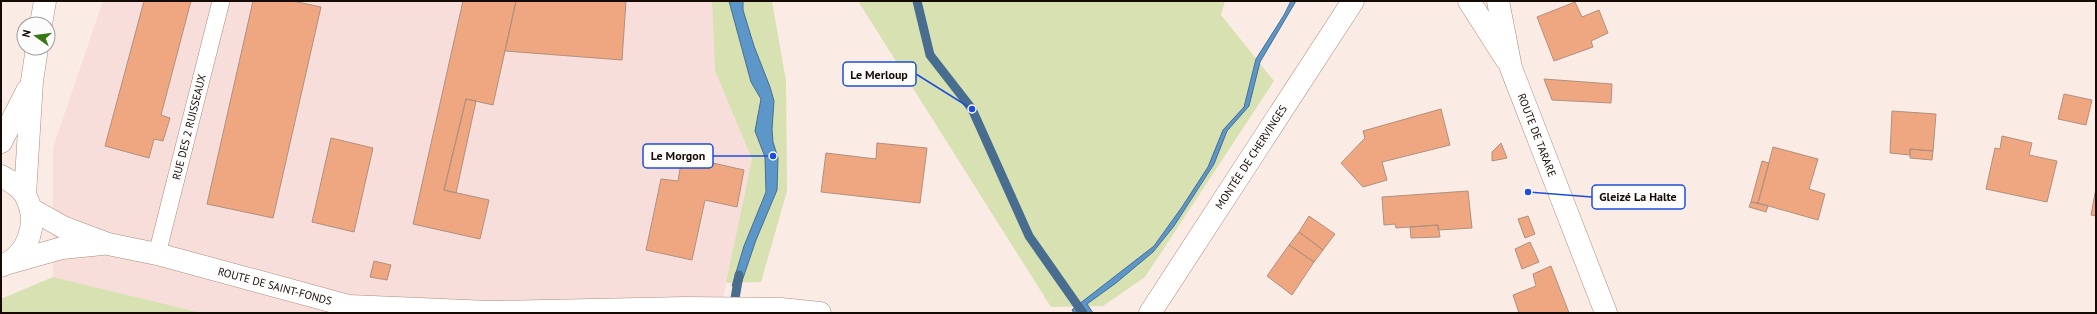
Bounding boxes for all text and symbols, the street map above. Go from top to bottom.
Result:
north arrow [16,16,56,56]
text: N [19,28,34,39]
callout: Le Merloup [843,62,916,86]
text: Le Merloup [850,67,908,82]
street label: RUE DES 2 RUISSEAUX [169,73,209,181]
street label: ROUTE DE TARARE [1515,91,1559,179]
street label: MONTÉE DE CHERVINGES [1212,102,1290,212]
callout: Le Morgon [643,144,713,168]
text: Le Morgon [651,148,705,163]
callout: Gleizé La Halte [1592,185,1685,209]
text: Gleizé La Halte [1599,189,1677,204]
street label: ROUTE DE SAINT-FONDS [216,264,334,308]

